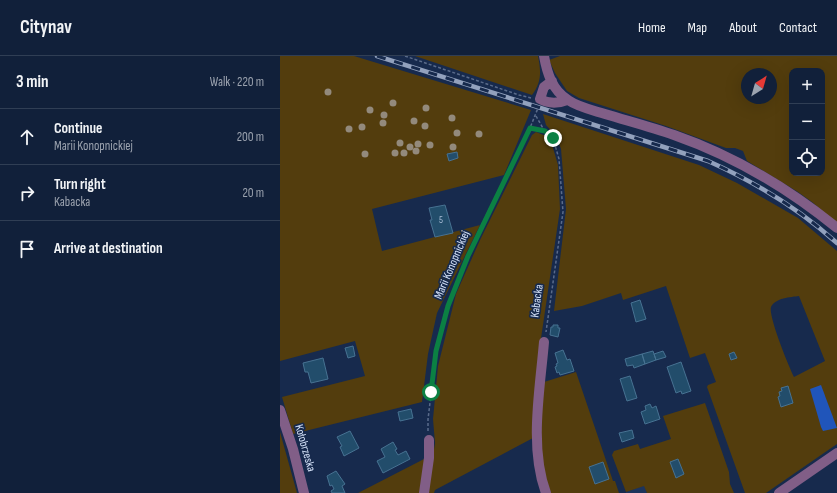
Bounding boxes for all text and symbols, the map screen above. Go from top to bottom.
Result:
text: Citynav [20,16,72,39]
text: Home [638,19,666,36]
text: Map [688,19,707,36]
text: About [729,19,757,36]
text: Contact [779,19,817,36]
north arrow [741,68,777,104]
map controls [789,68,825,176]
button: + [789,68,825,104]
text: 3 min [16,72,49,92]
text: Walk · 220 m [210,74,264,90]
button: − [789,104,825,140]
text: Continue [54,119,103,138]
icon: ahead [16,126,38,148]
text: 200 m [237,129,264,145]
route end [544,129,562,147]
text: Marii Konopnickiej [54,138,133,154]
button: locate [789,140,825,176]
text: Turn right [54,175,106,194]
icon: right [16,182,38,204]
text: 20 m [242,185,264,201]
text: Kabacka [54,194,90,210]
house number: 5 [439,214,443,226]
street label: Marii Konopnickiej [431,229,473,301]
icon: arrive [16,238,38,260]
text: Arrive at destination [54,239,163,258]
street label: Kabacka [527,283,547,319]
route start [422,383,440,401]
street label: Kołobrzeska [291,423,319,474]

